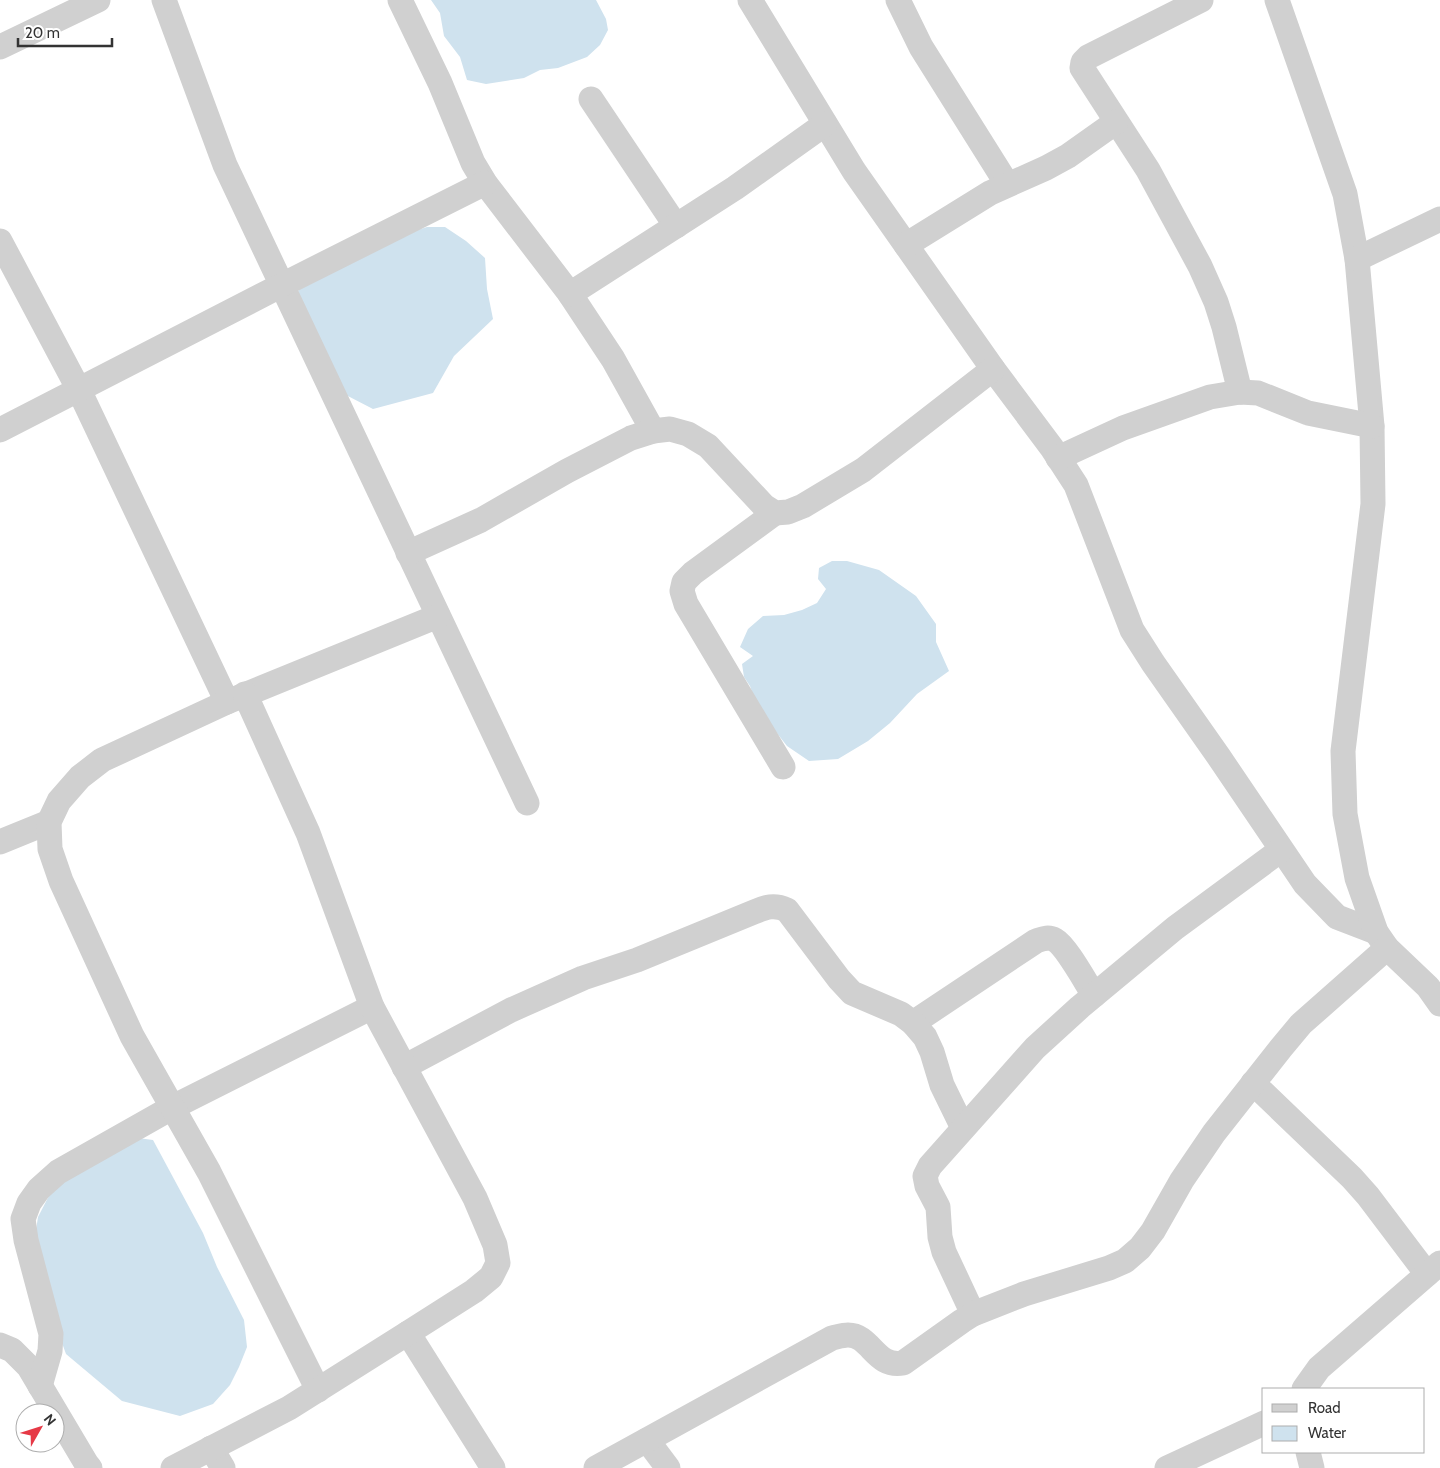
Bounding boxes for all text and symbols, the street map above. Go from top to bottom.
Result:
scale bar [18,15,111,47]
text: 20 m [25,24,60,42]
legend [1262,1388,1425,1453]
text: Road [1308,1399,1341,1417]
north arrow [15,1403,65,1453]
text: N [40,1410,60,1429]
text: Water [1308,1424,1346,1442]

